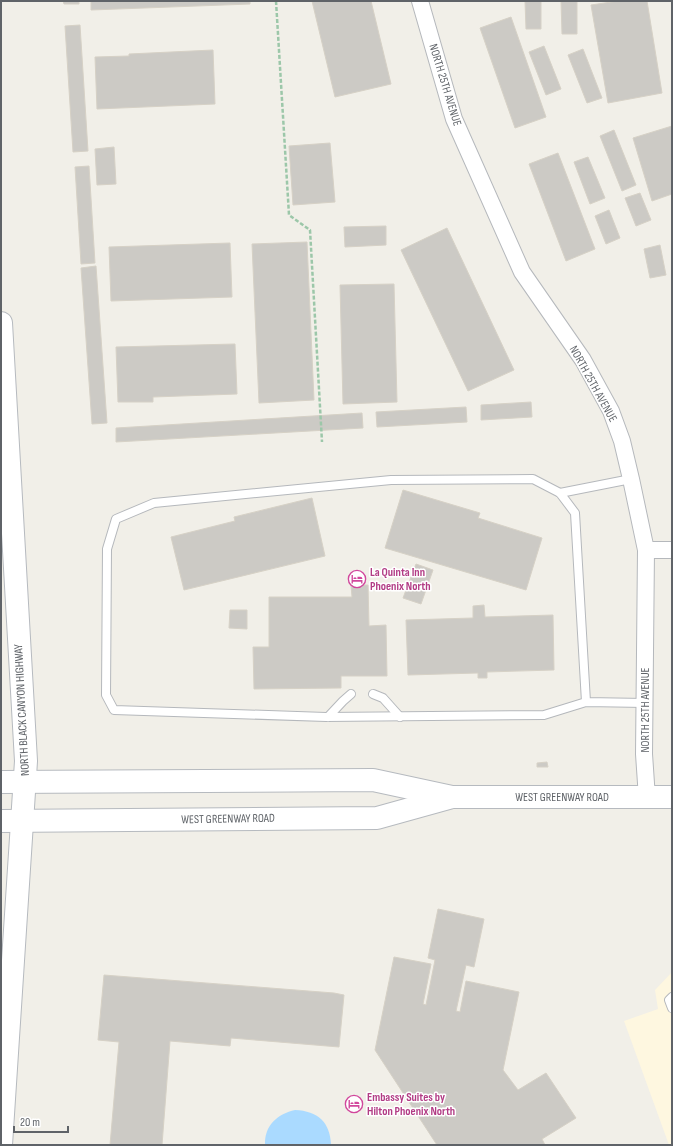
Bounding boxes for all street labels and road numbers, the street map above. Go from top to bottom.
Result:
street label: NORTH 25TH AVENUE [425,42,465,128]
street label: NORTH 25TH AVENUE [566,343,620,425]
street label: NORTH BLACK CANYON HIGHWAY [11,644,33,776]
street label: NORTH 25TH AVENUE [638,667,653,753]
street label: WEST GREENWAY ROAD [515,790,609,805]
street label: WEST GREENWAY ROAD [181,811,275,827]

